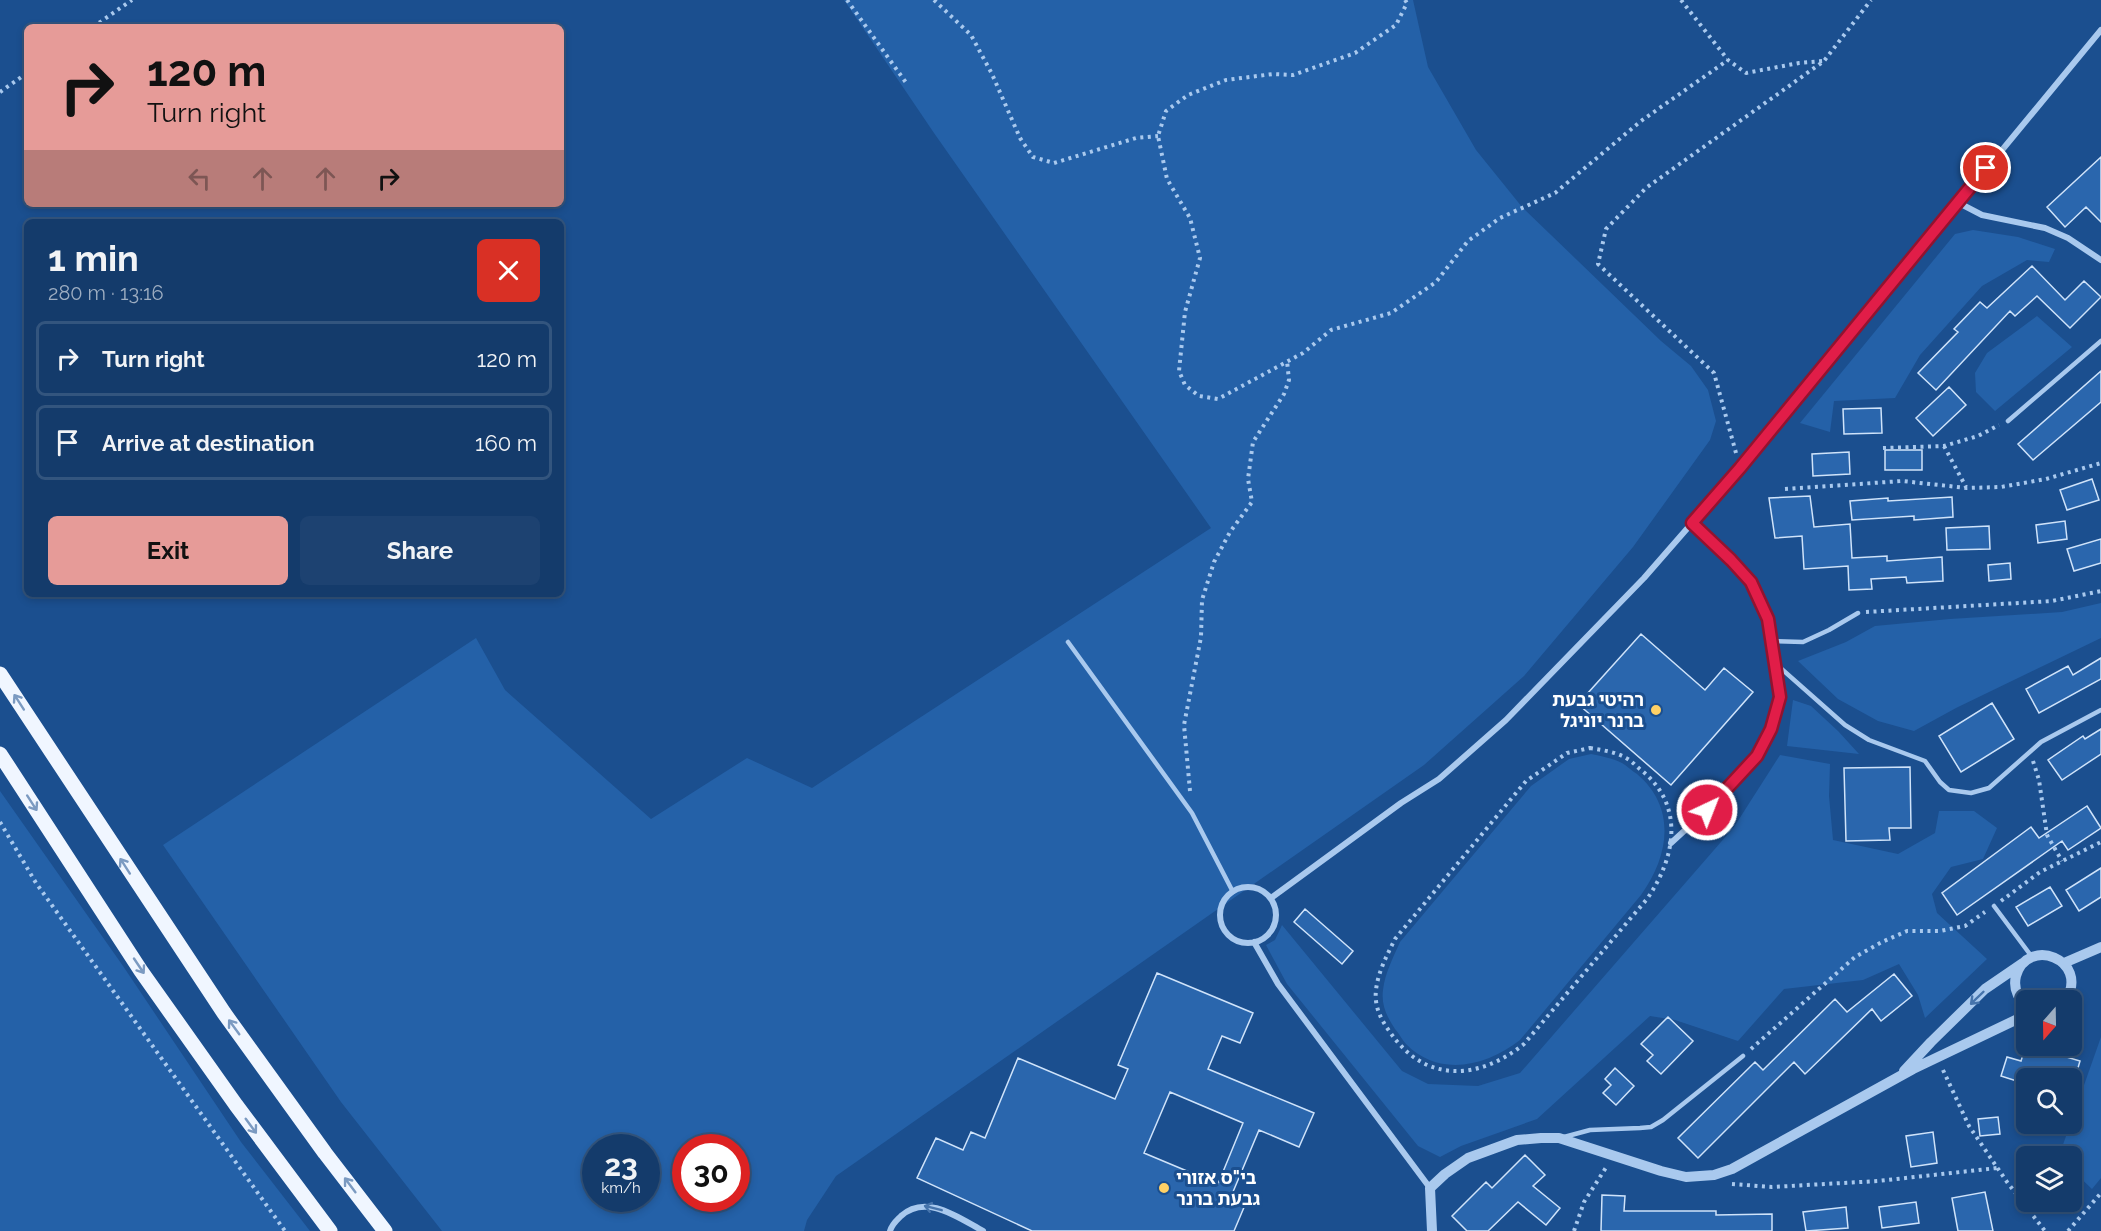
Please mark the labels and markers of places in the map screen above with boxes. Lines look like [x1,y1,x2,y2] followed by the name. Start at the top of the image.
[1960,142,2011,193] pin
[1552,689,1644,731] place label: רהיטי גבעת ברנר יוניגל
[1649,703,1663,717] marker: רהיטי גבעת ברנר יוניגל
[1176,1167,1260,1209] place label: בי"ס אזורי גבעת ברנר
[1157,1181,1171,1195] marker: בי"ס אזורי גבעת ברנר

